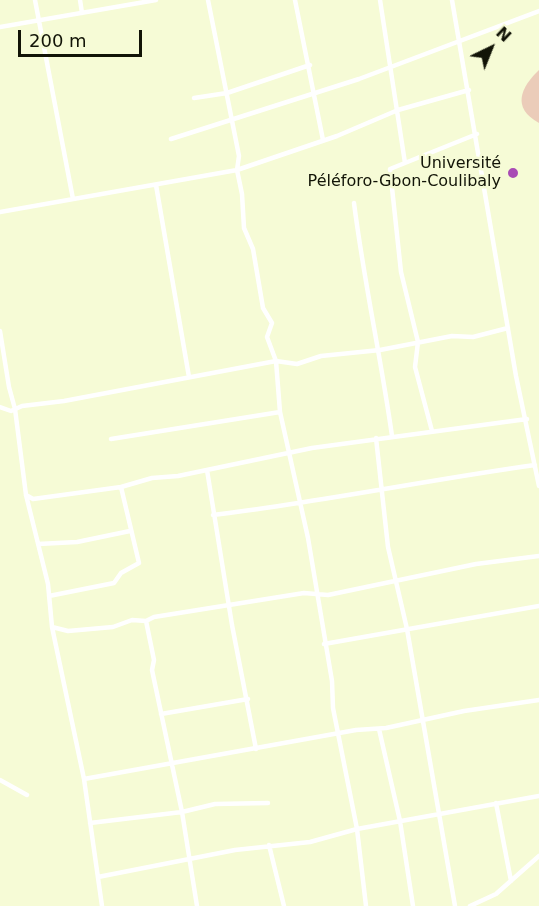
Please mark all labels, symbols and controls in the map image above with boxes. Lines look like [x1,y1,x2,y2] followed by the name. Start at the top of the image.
[21,18,146,56] scale bar
[461,18,521,78] north arrow
[492,23,515,46] text: N
[29,30,87,51] text: 200 m
[308,154,501,192] place label: Université Péléforo-Gbon-Coulibaly
[506,166,520,180] marker: Université Péléforo-Gbon-Coulibaly

